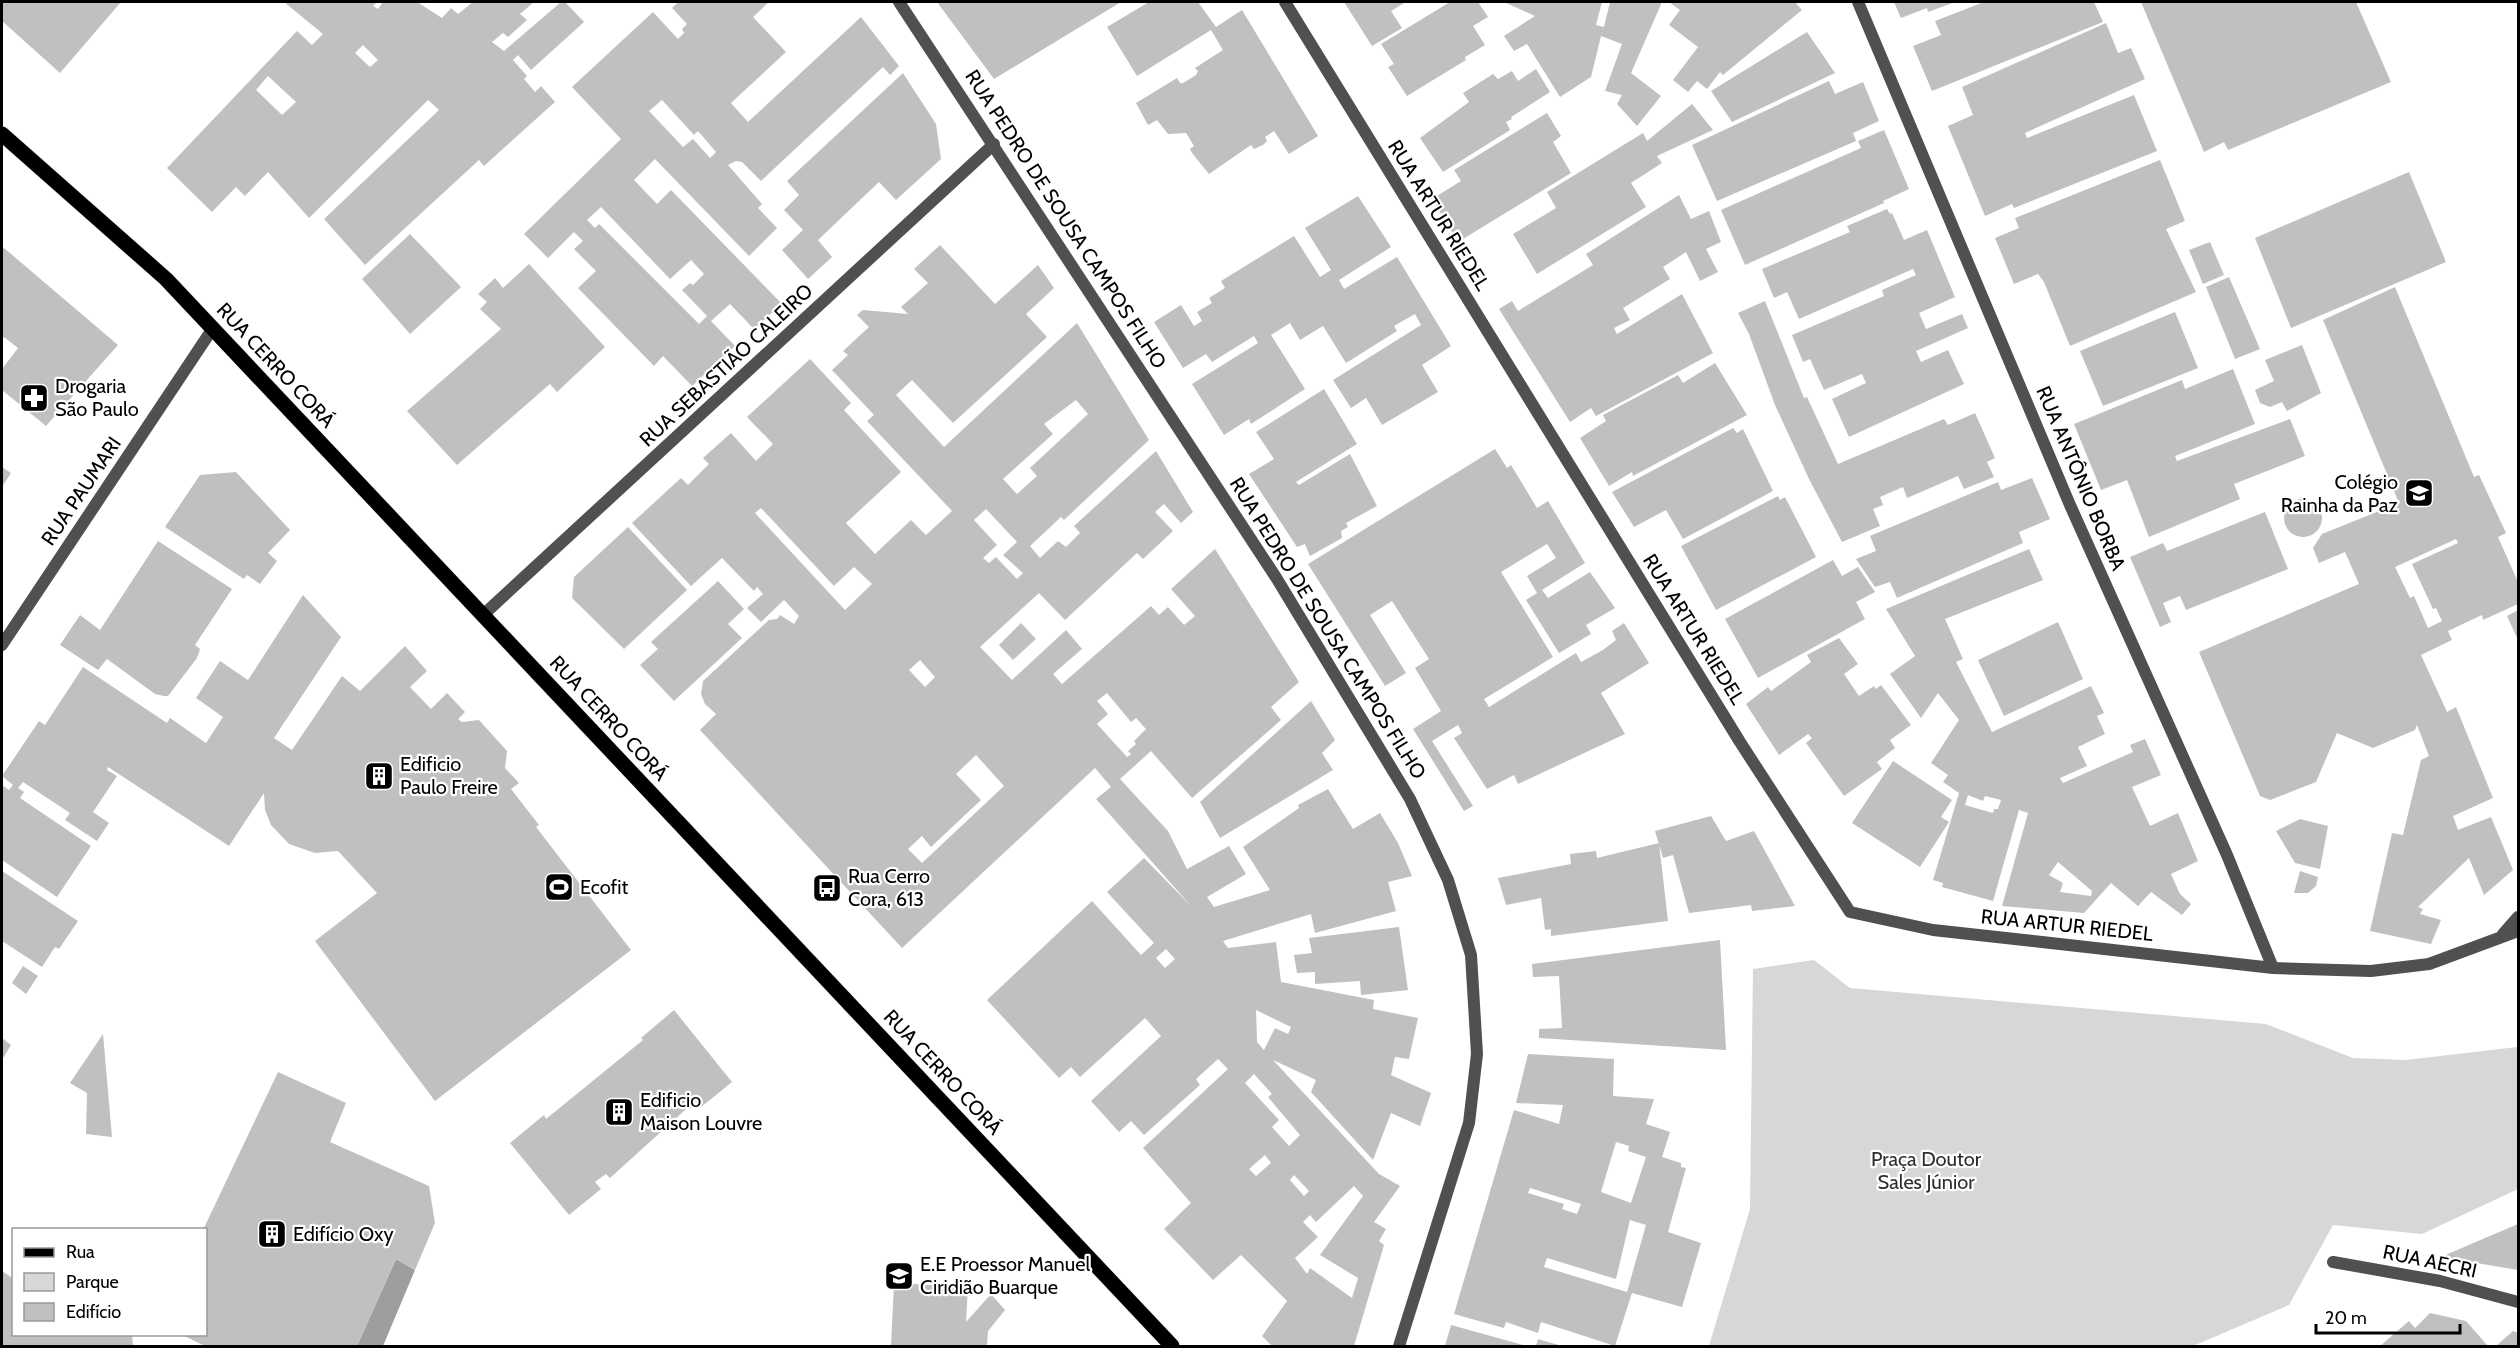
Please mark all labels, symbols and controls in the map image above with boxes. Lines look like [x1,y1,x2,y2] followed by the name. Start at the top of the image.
[960,65,1172,373] street label: RUA PEDRO DE SOUSA CAMPOS FILHO
[1383,135,1495,295] street label: RUA ARTUR RIEDEL
[635,279,817,451] street label: RUA SEBASTIÃO CALEIRO
[212,297,341,433] street label: RUA CERRO CORÁ
[55,374,139,421] place label: Drogaria São Paulo
[18,382,50,414] pharmacy icon: Drogaria São Paulo
[2031,382,2131,574] street label: RUA ANTÔNIO BORBA
[36,432,126,550] street label: RUA PAUMARI
[2281,470,2398,517] place label: Colégio Rainha da Paz
[1225,473,1431,783] street label: RUA PEDRO DE SOUSA CAMPOS FILHO
[2403,477,2435,509] school or university icon: Colégio Rainha da Paz
[1638,549,1750,709] street label: RUA ARTUR RIEDEL
[545,650,674,786] street label: RUA CERRO CORÁ
[400,752,498,799] place label: Edificio Paulo Freire
[363,760,395,792] building icon: Edificio Paulo Freire
[848,864,930,911] place label: Rua Cerro Cora, 613
[543,871,575,903] sports icon: Ecofit
[811,872,843,904] bus stop icon: Rua Cerro Cora, 613
[580,875,628,899] place label: Ecofit
[1980,904,2154,946] street label: RUA ARTUR RIEDEL
[879,1004,1008,1140] street label: RUA CERRO CORÁ
[640,1088,762,1135] place label: Edificio Maison Louvre
[603,1096,635,1128] building icon: Edificio Maison Louvre
[1871,1147,1982,1194] park label: Praça Doutor Sales Júnior
[256,1218,288,1250] building icon: Edifício Oxy
[293,1222,394,1246] place label: Edifício Oxy
[12,1228,207,1336] legend
[2381,1239,2479,1283] street label: RUA AECRI
[66,1241,95,1263] text: Rua
[920,1252,1090,1299] place label: E.E Proessor Manuel Ciridião Buarque
[883,1260,915,1292] school or university icon: E.E Proessor Manuel Ciridião Buarque
[66,1271,119,1293] text: Parque
[2316,1297,2460,1335] scale bar
[66,1301,121,1323] text: Edifício
[2325,1307,2367,1329] text: 20 m

